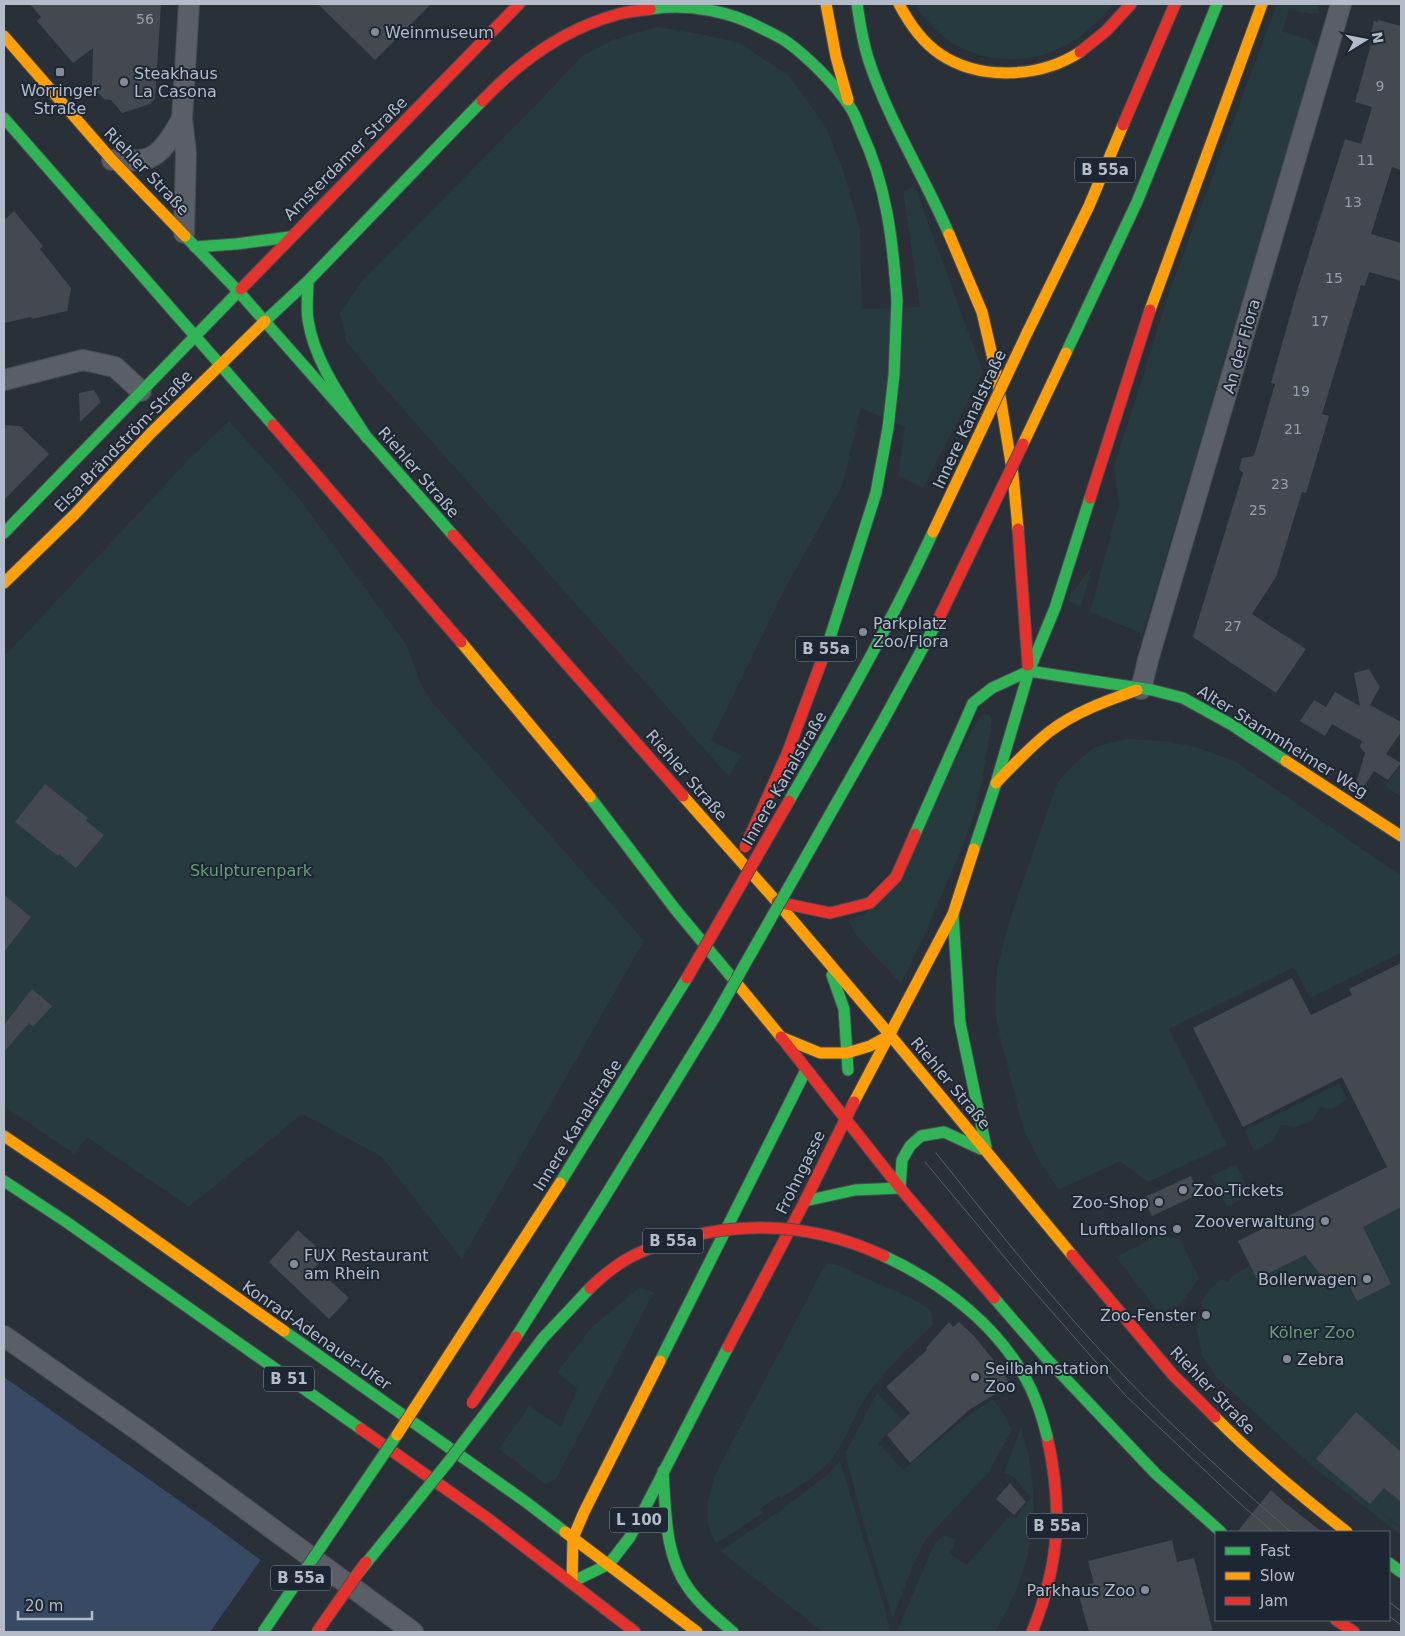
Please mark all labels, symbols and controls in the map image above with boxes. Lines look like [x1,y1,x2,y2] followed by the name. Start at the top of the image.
[136,11,154,27] house number: 56
[1340,15,1390,65] north arrow
[385,23,494,42] place label: Weinmuseum
[369,26,381,38] marker: Weinmuseum
[1369,31,1387,45] text: N
[134,64,218,101] place label: Steakhaus La Casona
[54,66,66,78] marker: Worringer Straße
[118,76,130,88] marker: Steakhaus La Casona
[1376,78,1384,94] house number: 9
[21,81,100,118] place label: Worringer Straße
[280,93,411,224] street label: Amsterdamer Straße
[100,124,193,219] street label: Riehler Straße
[1357,152,1375,168] house number: 11
[1075,158,1135,182] road number: B 55a
[1344,194,1362,210] house number: 13
[1325,270,1343,286] house number: 15
[1219,297,1264,396] street label: An der Flora
[1311,313,1329,329] house number: 17
[929,347,1010,492] street label: Innere Kanalstraße
[50,366,196,516] street label: Elsa-Brändström-Straße
[1292,383,1310,399] house number: 19
[1284,421,1302,437] house number: 21
[374,423,463,522] street label: Riehler Straße
[1271,476,1289,492] house number: 23
[1249,502,1267,518] house number: 25
[873,614,949,651] place label: Parkplatz Zoo/Flora
[1224,618,1242,634] house number: 27
[857,626,869,638] marker: Parkplatz Zoo/Flora
[796,636,856,662] road number: B 55a
[1194,681,1371,802] street label: Alter Stammheimer Weg
[738,708,830,849] street label: Innere Kanalstraße
[642,726,731,825] street label: Riehler Straße
[190,861,313,880] park label: Skulpturenpark
[907,1033,995,1133] street label: Riehler Straße
[529,1056,626,1194] street label: Innere Kanalstraße
[772,1127,829,1217] street label: Frohngasse
[1193,1181,1284,1200] place label: Zoo-Tickets
[1177,1184,1189,1196] marker: Zoo-Tickets
[1072,1193,1149,1212] place label: Zoo-Shop
[1153,1196,1165,1208] marker: Zoo-Shop
[1195,1212,1315,1231] place label: Zooverwaltung
[1319,1215,1331,1227] marker: Zooverwaltung
[1079,1220,1167,1239] place label: Luftballons
[1171,1223,1183,1235] marker: Luftballons
[643,1228,703,1254] road number: B 55a
[304,1246,429,1283] place label: FUX Restaurant am Rhein
[288,1258,300,1270] marker: FUX Restaurant am Rhein
[1258,1270,1357,1289] place label: Bollerwagen
[1361,1273,1373,1285] marker: Bollerwagen
[239,1277,395,1394] street label: Konrad-Adenauer-Ufer
[1100,1306,1196,1325] place label: Zoo-Fenster
[1200,1309,1212,1321] marker: Zoo-Fenster
[1269,1323,1355,1342] park label: Kölner Zoo
[1166,1343,1259,1438] street label: Riehler Straße
[1297,1350,1344,1369] place label: Zebra
[1281,1353,1293,1365] marker: Zebra
[985,1359,1109,1396] place label: Seilbahnstation Zoo
[264,1366,314,1392] road number: B 51
[969,1371,981,1383] marker: Seilbahnstation Zoo
[610,1508,668,1532] road number: L 100
[1027,1514,1087,1538] road number: B 55a
[1215,1531,1390,1621] legend
[1260,1542,1290,1560] text: Fast
[271,1566,331,1590] road number: B 55a
[1260,1567,1295,1585] text: Slow
[1026,1581,1135,1600] place label: Parkhaus Zoo
[1139,1584,1151,1596] marker: Parkhaus Zoo
[18,1588,91,1620] scale bar
[1259,1592,1288,1610] text: Jam
[25,1597,63,1615] text: 20 m

